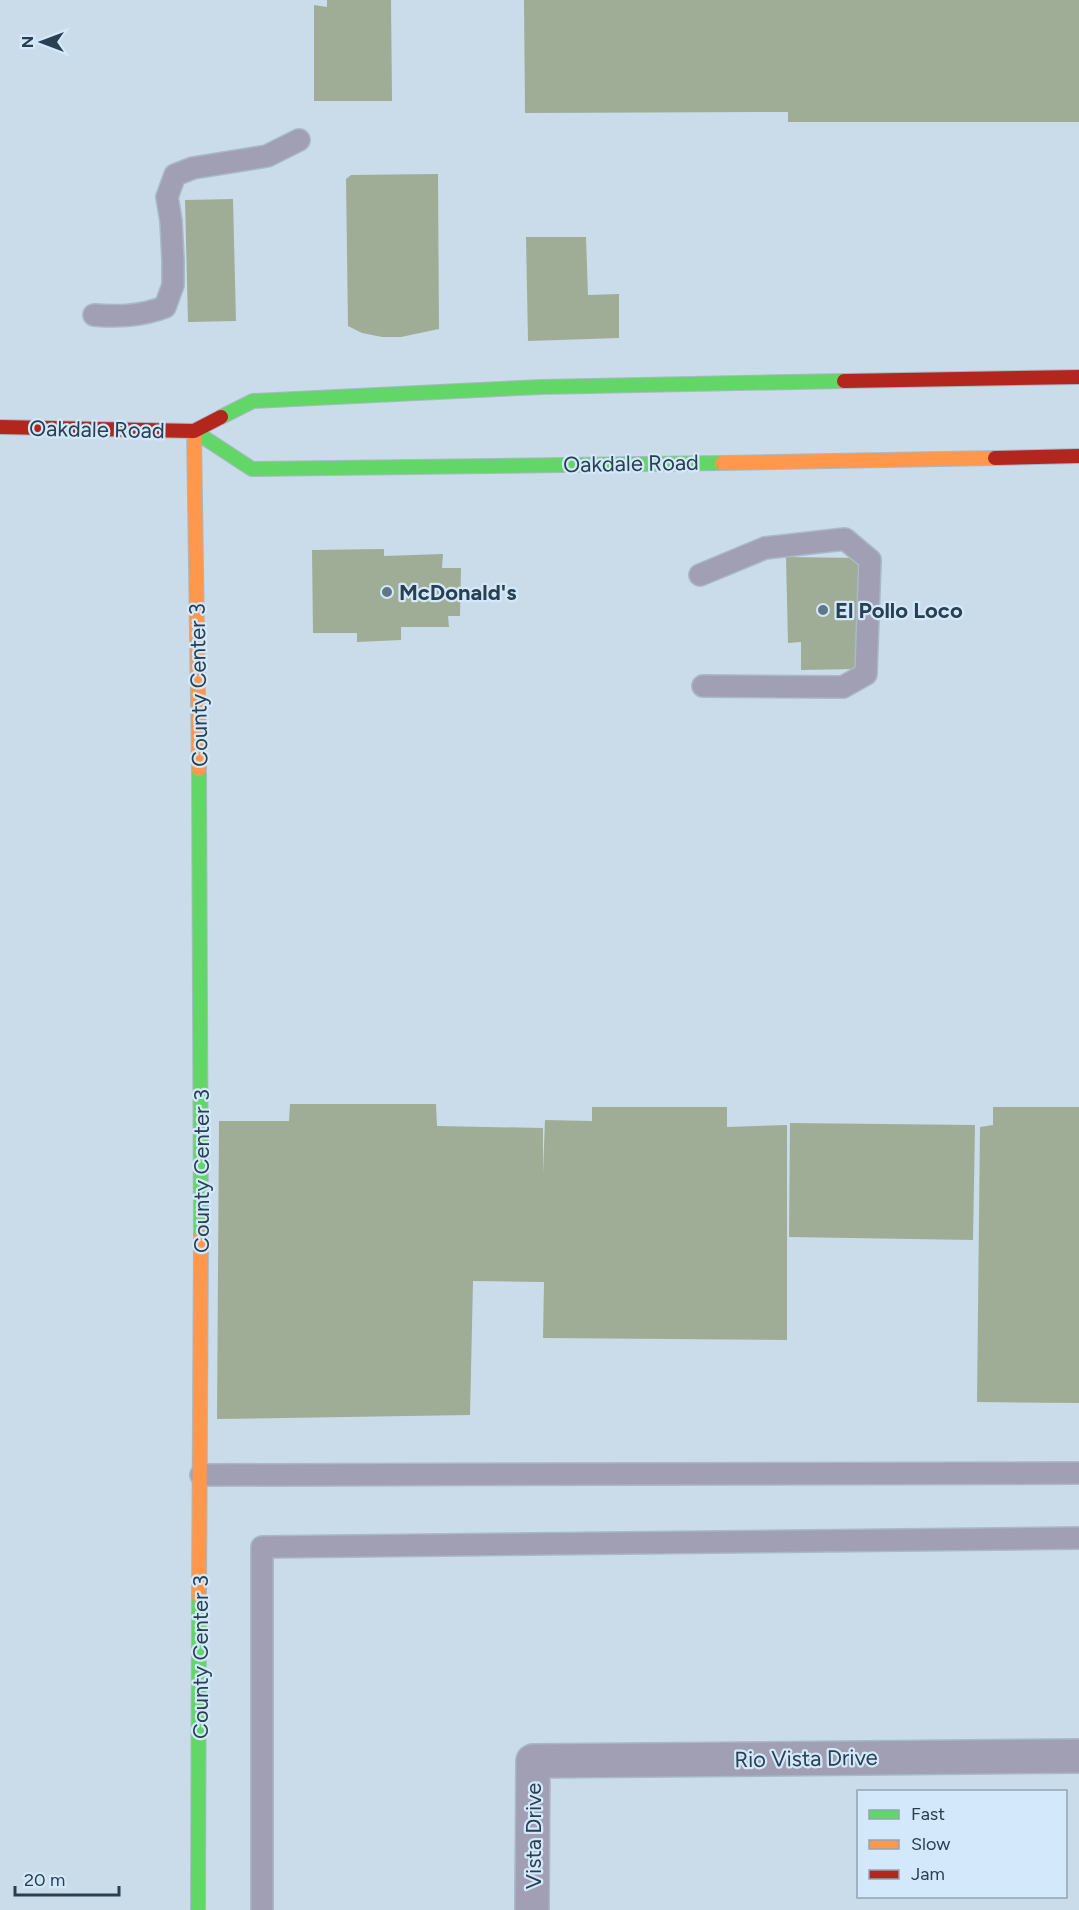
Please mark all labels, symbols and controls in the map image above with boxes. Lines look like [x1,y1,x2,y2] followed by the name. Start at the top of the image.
[12,12,72,72] north arrow
[18,36,37,48] text: N
[29,415,165,444] street label: Oakdale Road
[563,449,699,478] street label: Oakdale Road
[399,579,516,606] place label: McDonald's
[380,585,394,599] marker: McDonald's
[835,597,963,624] place label: El Pollo Loco
[184,603,213,767] street label: County Center 3
[816,603,830,617] marker: El Pollo Loco
[188,1089,215,1253] street label: County Center 3
[187,1575,214,1739] street label: County Center 3
[734,1744,878,1773] street label: Rio Vista Drive
[520,1783,547,1889] street label: Vista Drive
[857,1790,1067,1898] legend
[911,1803,945,1825] text: Fast
[911,1833,950,1855] text: Slow
[15,1859,118,1897] scale bar
[911,1863,945,1885] text: Jam
[24,1869,65,1891] text: 20 m

